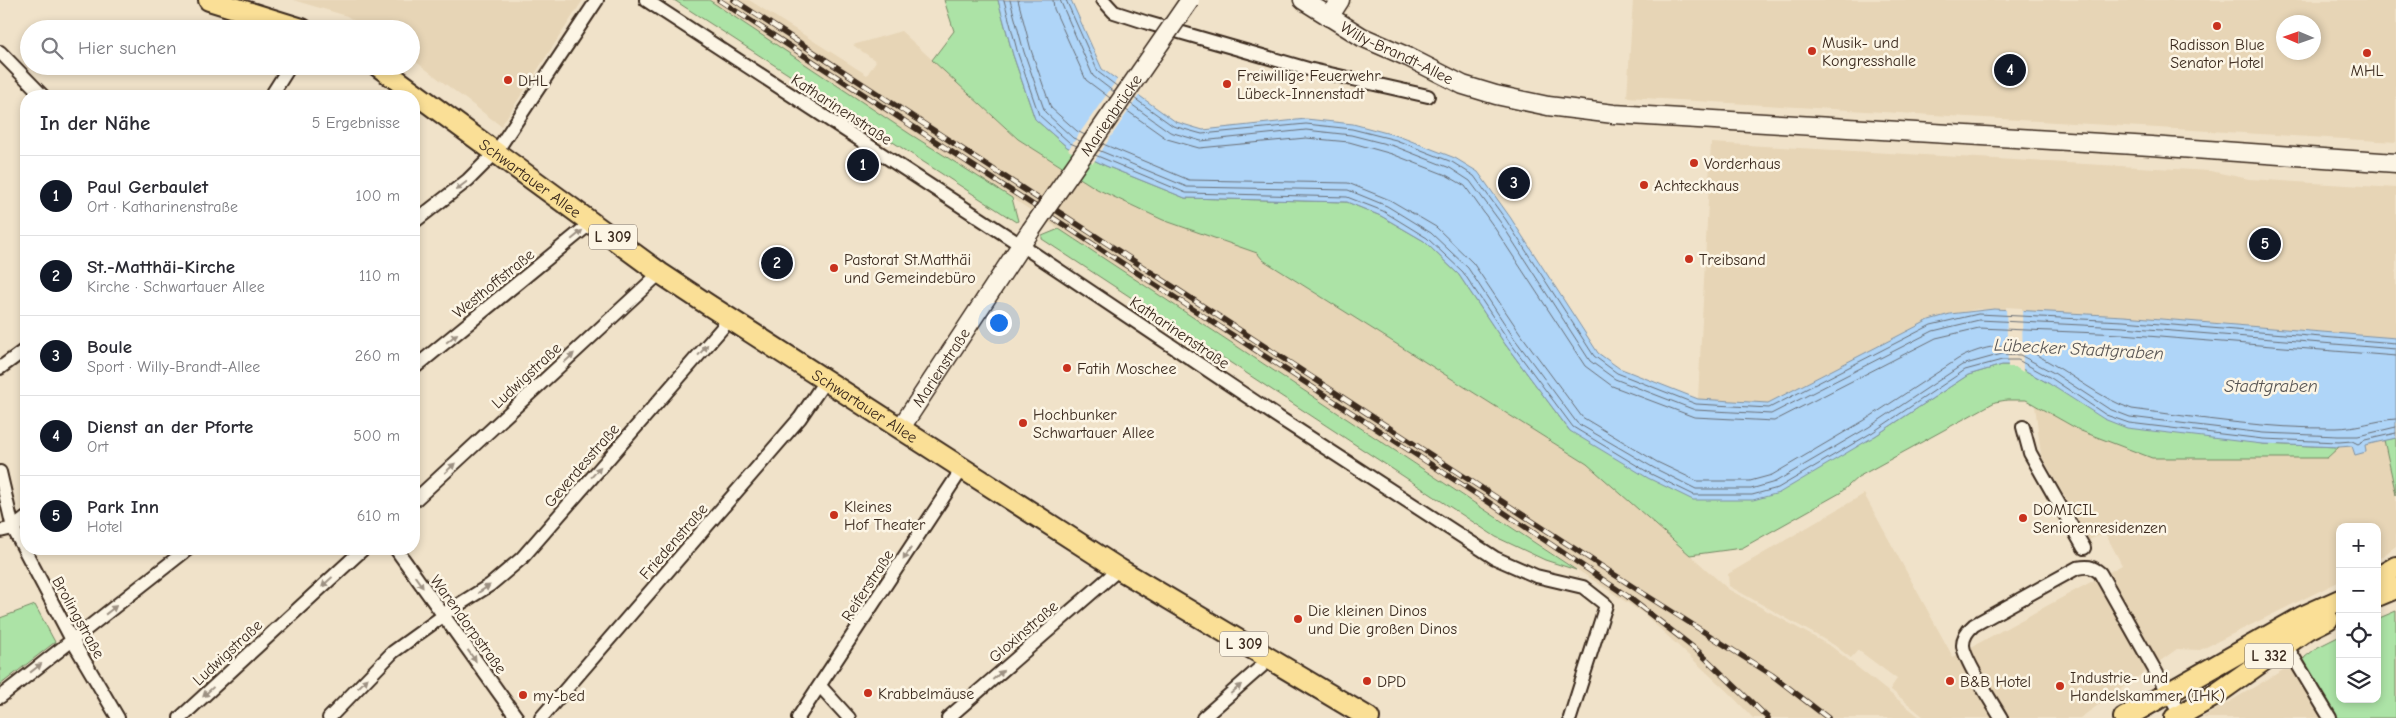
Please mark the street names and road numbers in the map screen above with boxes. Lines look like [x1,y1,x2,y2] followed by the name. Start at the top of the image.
[1337,18,1456,88] street label: Willy-Brandt-Allee
[788,71,895,149] street label: Katharinenstraße
[1077,71,1146,160] street label: Marienbrücke
[475,135,584,222] street label: Schwartauer Allee
[589,224,637,250] road number: L 309
[449,245,538,322] street label: Westhoffstraße
[1126,293,1233,373] street label: Katharinenstraße
[909,325,974,411] street label: Marienstraße
[488,339,565,412] street label: Ludwigstraße
[808,366,921,447] street label: Schwartauer Allee
[541,420,623,511] street label: Geverdesstraße
[636,500,712,583] street label: Friedenstraße
[838,546,898,625] street label: Reiferstraße
[426,572,510,677] street label: Warendorpstraße
[48,573,108,662] street label: Brolingstraße
[986,597,1062,666] street label: Gloxinstraße
[189,616,266,689] street label: Ludwigstraße
[1220,632,1268,656] road number: L 309
[2245,644,2293,668] road number: L 332

